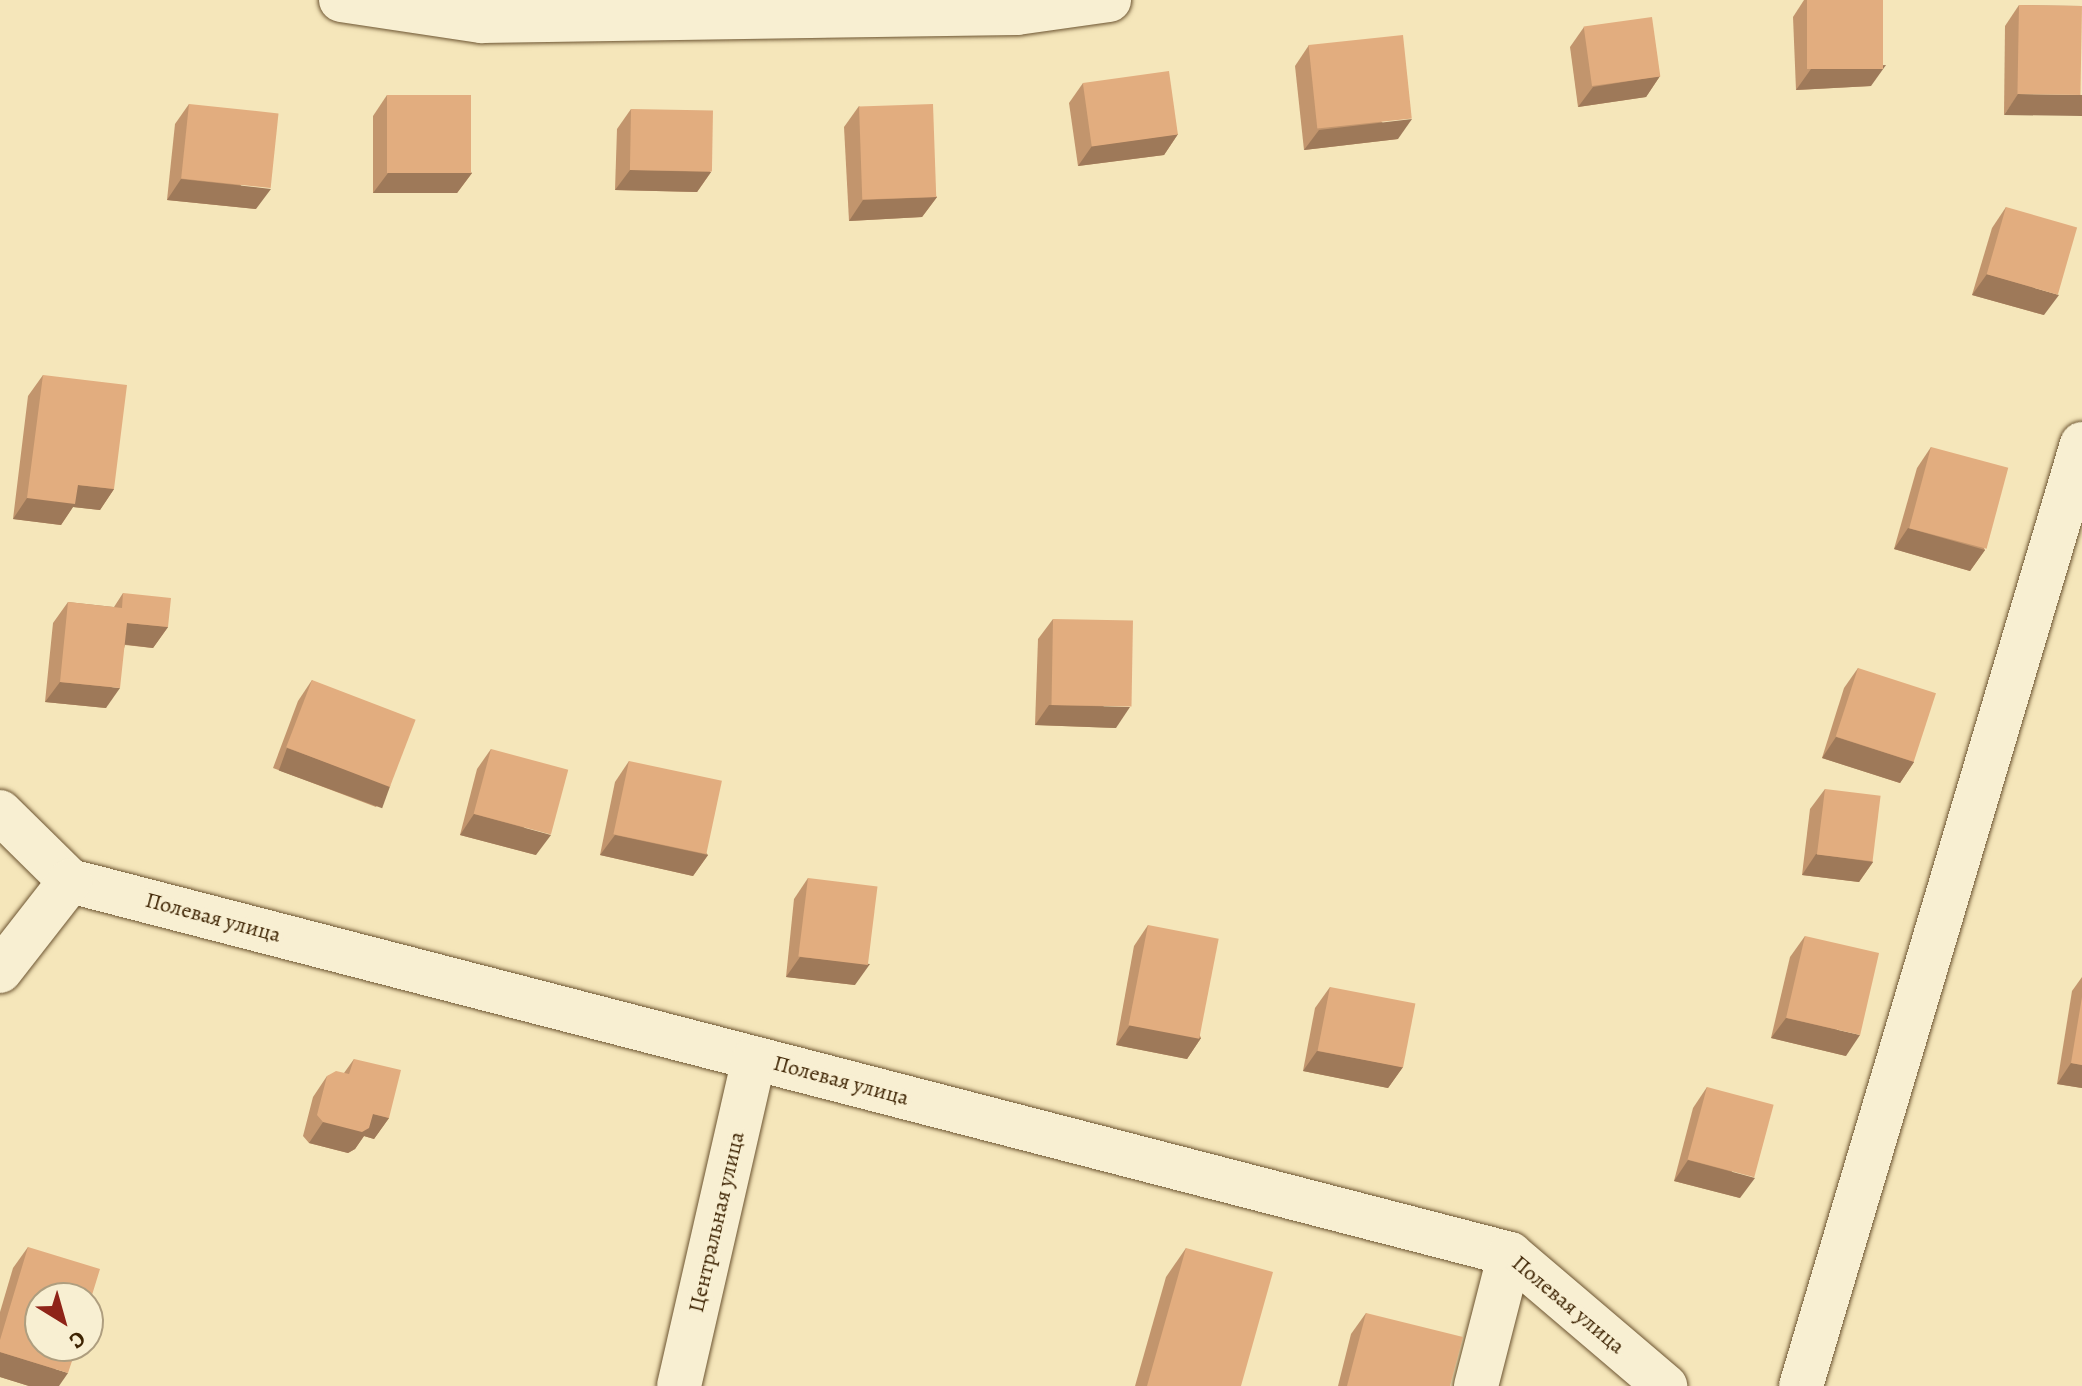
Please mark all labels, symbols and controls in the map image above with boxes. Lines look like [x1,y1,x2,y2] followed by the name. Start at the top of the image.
[142,887,284,949] street label: Полевая улица
[770,1050,912,1112] street label: Полевая улица
[683,1129,751,1315] street label: Центральная улица
[1506,1250,1630,1360] street label: Полевая улица
[24,1282,104,1362] north arrow
[63,1324,92,1356] text: С

